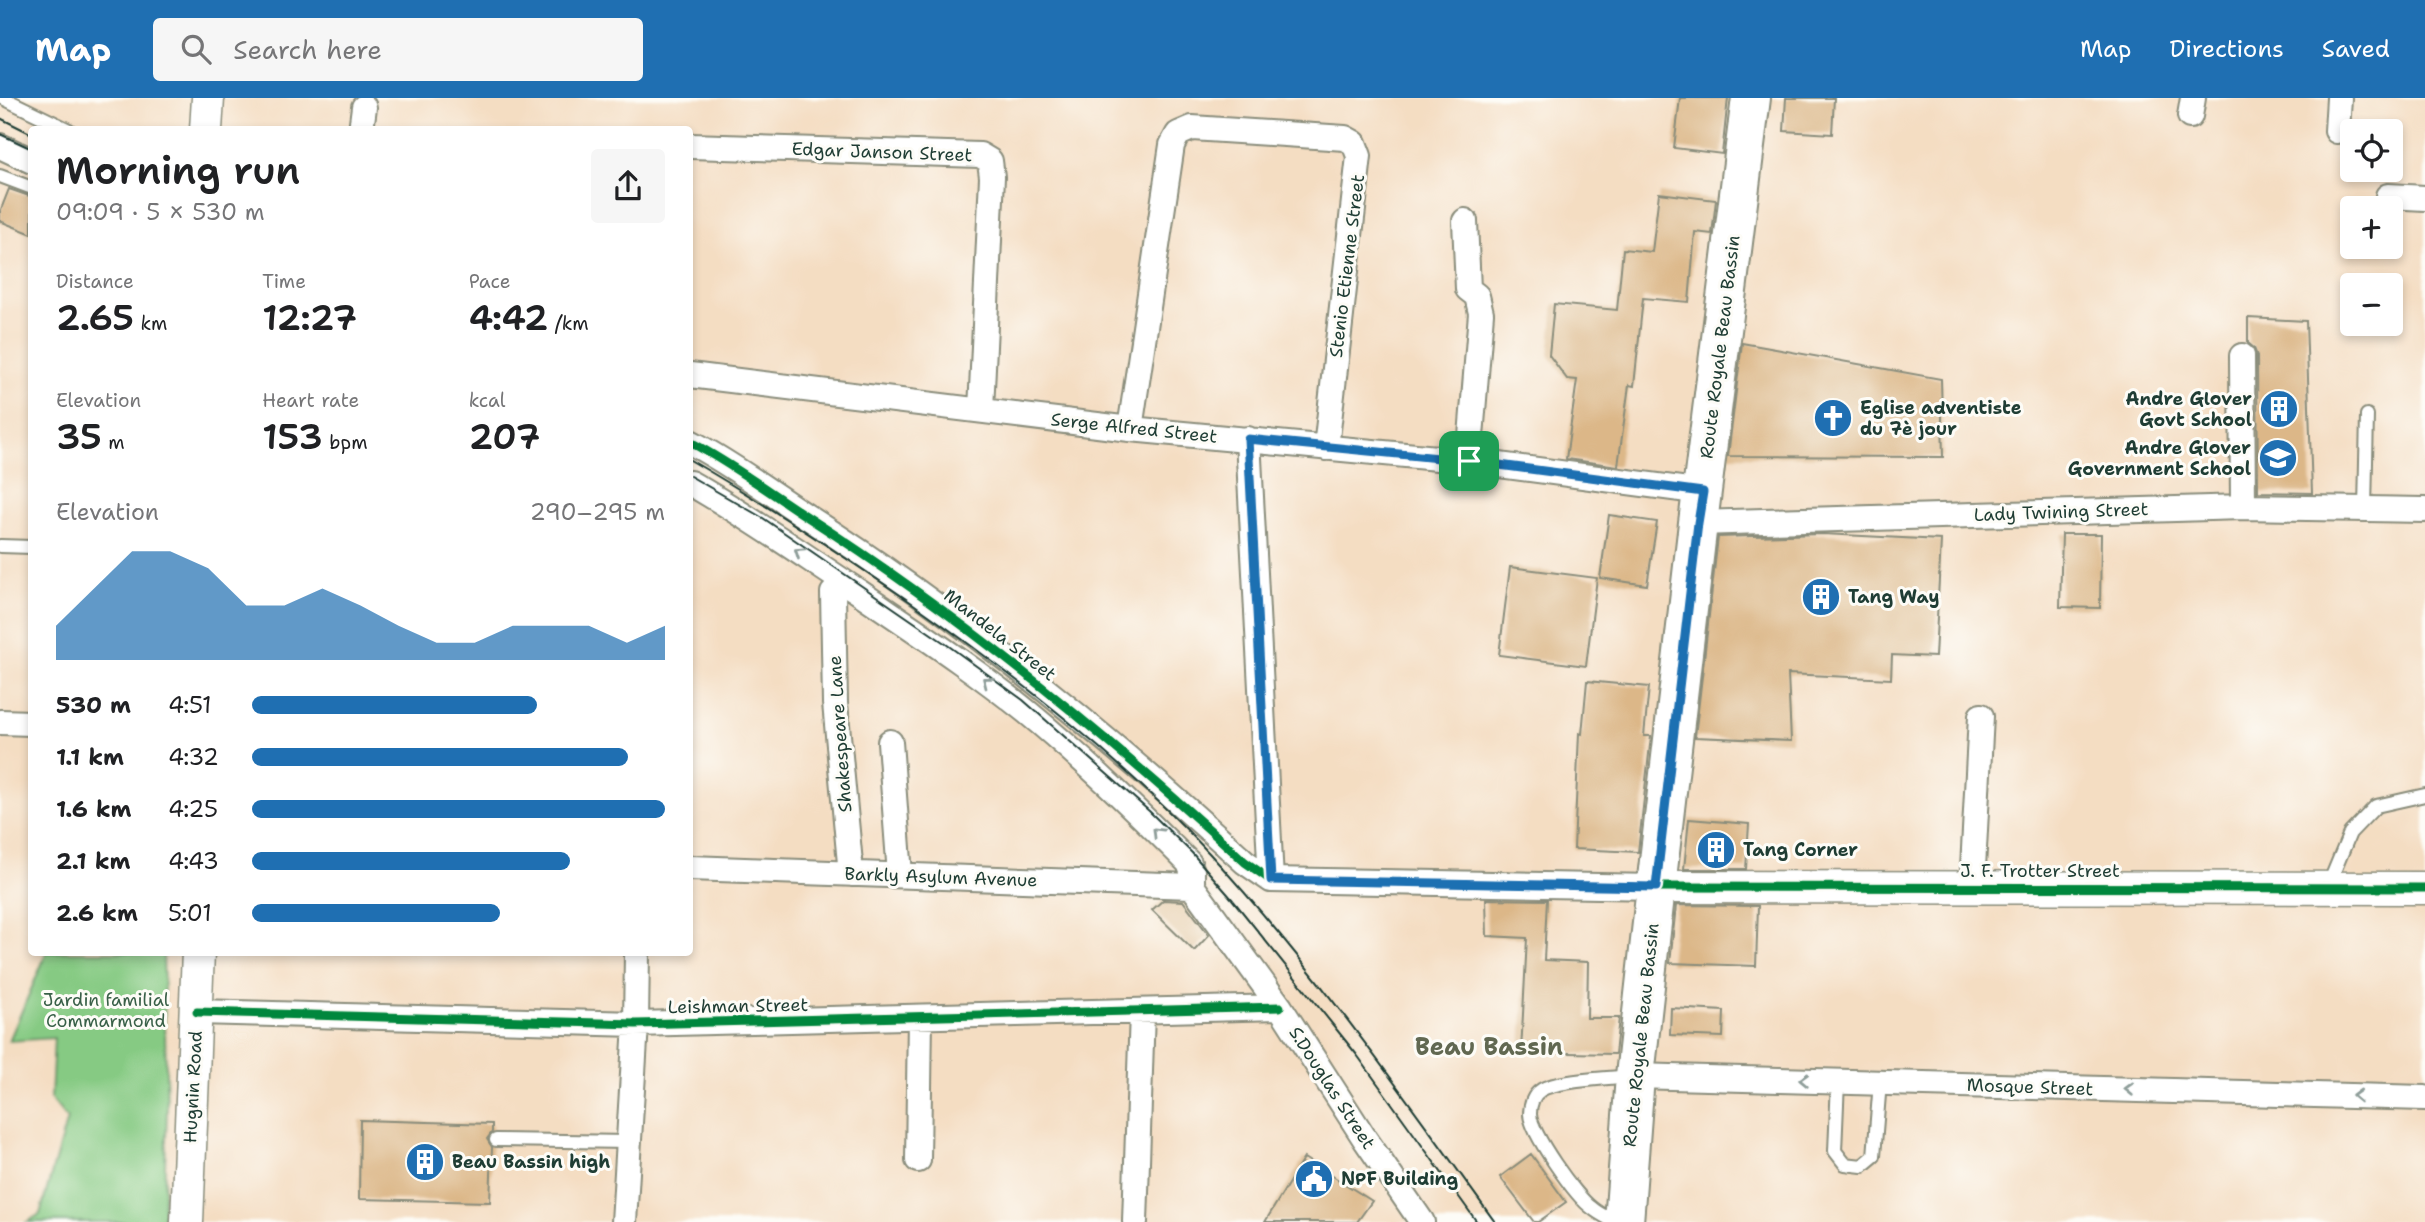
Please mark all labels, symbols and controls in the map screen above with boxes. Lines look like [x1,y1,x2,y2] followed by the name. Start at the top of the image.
[153,18,643,81] search box
[35,27,111,72] text: Map
[177,30,215,68] icon: search
[233,32,382,67] text: Search here
[2080,33,2131,65] text: Map
[2169,33,2284,65] text: Directions
[2322,33,2390,65] text: Saved
[2340,119,2403,336] map controls
[2340,119,2403,182] button: locate
[791,137,973,167] street label: Edgar Janson Street
[56,145,300,196] text: Morning run
[591,149,665,223] button: share
[1324,173,1370,359] street label: Stenio Etienne Street
[2340,196,2403,259] button: +
[56,197,265,227] text: 09:09 · 5 × 530 m
[1694,234,1746,460] street label: Route Royale Beau Bassin
[56,269,134,294] text: Distance
[262,269,306,294] text: Time
[469,269,510,294] text: Pace
[2340,273,2403,336] button: −
[56,294,134,341] text: 2.65
[262,294,357,341] text: 12:27
[469,294,548,341] text: 4:42
[134,311,167,336] text: km
[548,311,589,336] text: /km
[2126,387,2252,432] place label: Andre Glover Govt School
[56,388,141,413] text: Elevation
[262,388,359,413] text: Heart rate
[469,388,506,413] text: kcal
[2258,388,2300,430] building icon: Andre Glover Govt School
[1860,396,2022,441] place label: Eglise adventiste du 7è jour
[1812,397,1854,439] church icon: Eglise adventiste du 7è jour
[1050,407,1219,449] street label: Serge Alfred Street
[56,413,102,460] text: 35
[262,413,323,460] text: 153
[469,413,540,460] text: 207
[102,430,125,455] text: m
[323,430,368,455] text: bpm
[1439,431,1499,491] pin
[2068,436,2251,481] place label: Andre Glover Government School
[2257,437,2299,479] school or university icon: Andre Glover Government School
[1450,442,1488,480] icon: arrive
[56,497,159,527] text: Elevation
[530,497,665,527] text: 290–295 m
[1973,497,2149,527] street label: Lady Twining Street
[794,547,807,560] one-way arrow
[1800,576,1842,618] building icon: Tang Way
[939,584,1061,686] street label: Mandela Street
[1848,585,1939,609] place label: Tang Way
[823,655,857,813] street label: Shakespeare Lane
[982,676,995,689] one-way arrow
[56,690,131,720] text: 530 m
[168,690,212,720] text: 4:51
[56,742,124,772] text: 1.1 km
[168,742,219,772] text: 4:32
[56,794,131,824] text: 1.6 km
[168,794,218,824] text: 4:25
[1153,827,1166,840] one-way arrow
[1695,829,1737,871] building icon: Tang Corner
[1743,838,1858,862] place label: Tang Corner
[56,846,130,876] text: 2.1 km
[168,846,219,876] text: 4:43
[1960,859,2120,883] street label: J. F. Trotter Street
[844,862,1038,892] street label: Barkly Asylum Avenue
[56,898,138,928] text: 2.6 km
[168,898,212,928] text: 5:01
[1617,922,1665,1148] street label: Route Royale Beau Bassin
[43,988,170,1033] park label: Jardin familial Commarmond
[668,993,809,1019] street label: Leishman Street
[1283,1022,1381,1154] street label: S.Douglas Street
[178,1030,208,1144] street label: Hugnin Road
[1415,1031,1563,1063] district label: Beau Bassin
[1798,1073,1809,1088] one-way arrow
[1966,1073,2094,1101] street label: Mosque Street
[2124,1082,2135,1097] one-way arrow
[2351,1088,2362,1103] one-way arrow
[404,1141,446,1183] building icon: Beau Bassin high
[452,1150,610,1174] place label: Beau Bassin high
[1293,1158,1335,1200] public building icon: NPF Building
[1341,1167,1458,1191] place label: NPF Building

